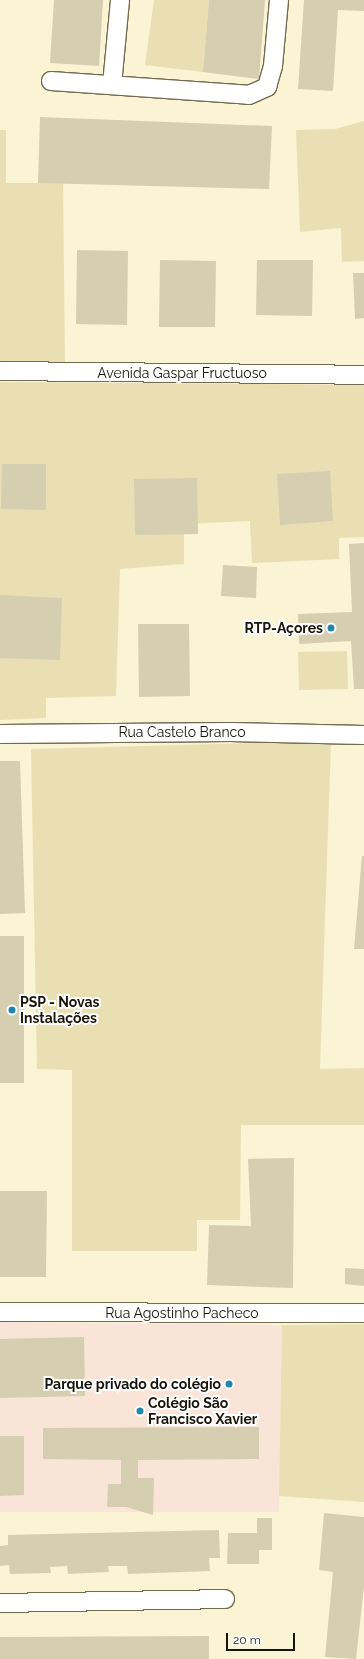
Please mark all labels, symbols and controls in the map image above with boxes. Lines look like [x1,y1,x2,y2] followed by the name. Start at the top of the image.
[97,365,267,381] street label: Avenida Gaspar Fructuoso
[244,620,323,636] place label: RTP-Açores
[326,623,336,633] marker: RTP-Açores
[119,724,245,740] street label: Rua Castelo Branco
[20,994,100,1026] place label: PSP - Novas Instalações
[7,1005,17,1015] marker: PSP - Novas Instalações
[105,1305,259,1321] street label: Rua Agostinho Pacheco
[44,1376,221,1392] place label: Parque privado do colégio
[224,1379,234,1389] marker: Parque privado do colégio
[148,1395,257,1428] place label: Colégio São Francisco Xavier
[135,1406,145,1416] marker: Colégio São Francisco Xavier
[228,1625,297,1651] scale bar
[233,1633,261,1647] text: 20 m

